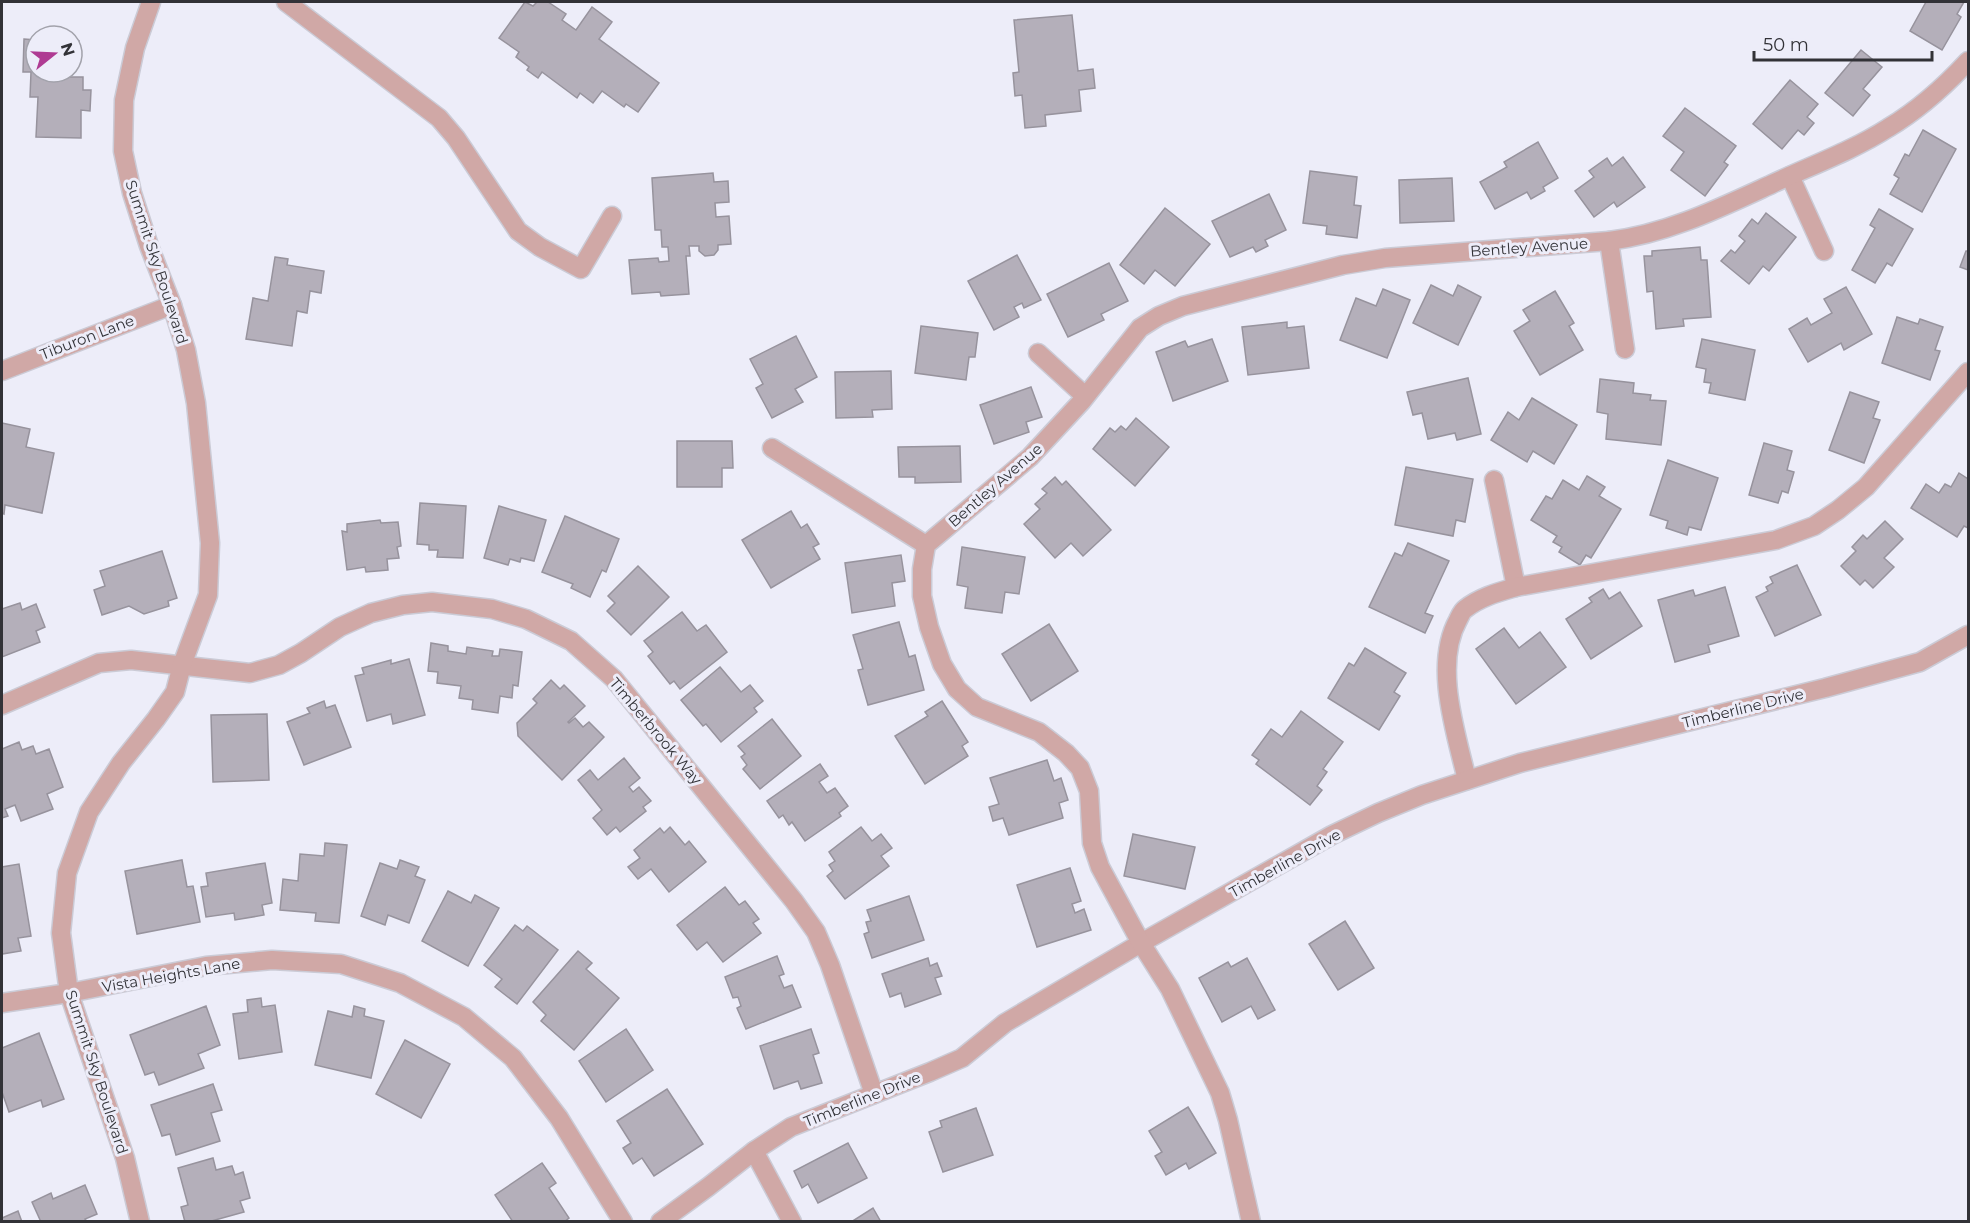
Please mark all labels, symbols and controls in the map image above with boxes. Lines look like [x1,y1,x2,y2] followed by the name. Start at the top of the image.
[24,24,84,84] north arrow
[1754,24,1932,62] scale bar
[1763,34,1809,56] text: 50 m
[57,40,79,59] text: N
[121,178,193,346] street label: Summit Sky Boulevard
[1469,233,1589,261] street label: Bentley Avenue
[37,310,137,364] street label: Tiburon Lane
[944,439,1046,531] street label: Bentley Avenue
[606,674,707,789] street label: Timberbrook Way
[1680,684,1806,732] street label: Timberline Drive
[1226,825,1344,901] street label: Timberline Drive
[100,953,242,997] street label: Vista Heights Lane
[61,988,133,1156] street label: Summit Sky Boulevard
[801,1067,923,1131] street label: Timberline Drive

